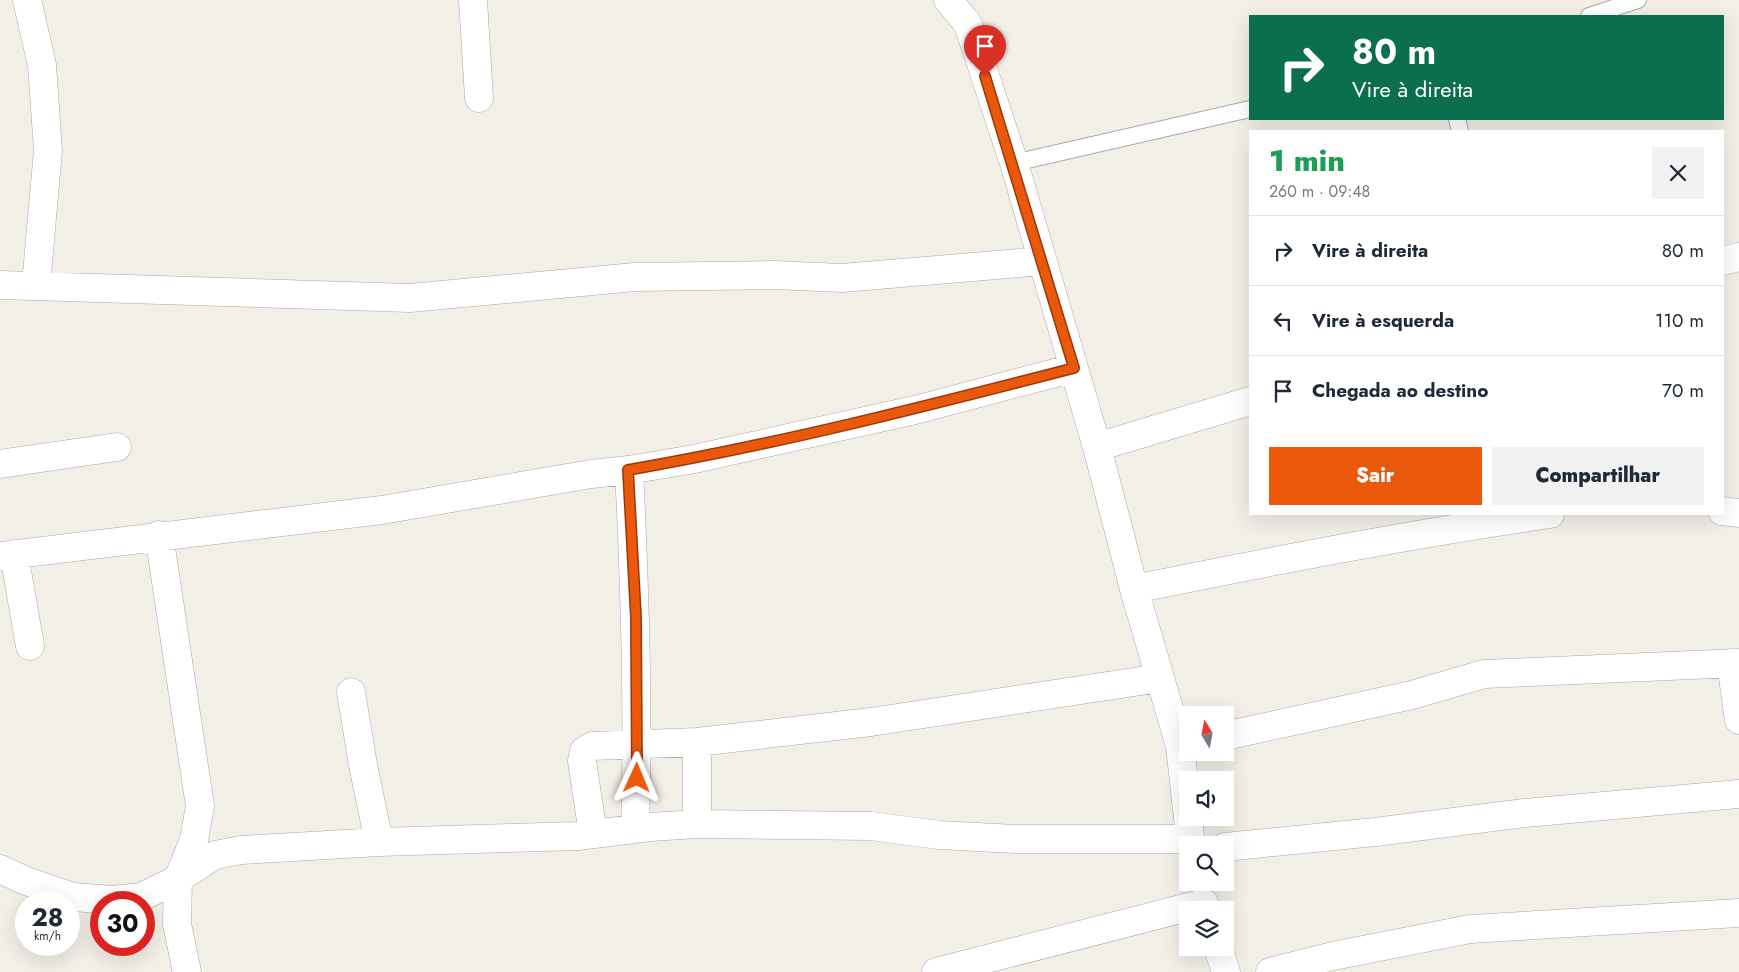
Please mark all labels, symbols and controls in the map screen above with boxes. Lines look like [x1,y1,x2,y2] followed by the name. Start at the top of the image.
[964,25,1006,76] pin
[1352,27,1436,77] text: 80 m
[971,32,999,60] icon: arrive
[1269,35,1334,100] icon: right
[1352,73,1473,105] text: Vire à direita
[1269,139,1345,182] text: 1 min
[1652,147,1704,199] button: close
[1269,180,1370,203] text: 260 m · 09:48
[1269,237,1297,265] icon: right
[1312,237,1428,264] text: Vire à direita
[1662,237,1704,264] text: 80 m
[1269,307,1297,335] icon: left
[1312,307,1454,334] text: Vire à esquerda
[1655,307,1704,334] text: 110 m
[1269,377,1297,405] icon: arrive
[1312,377,1488,404] text: Chegada ao destino
[1662,377,1704,404] text: 70 m
[1269,447,1482,505] button: Sair
[1492,447,1704,505] button: Compartilhar
[1179,706,1234,761] north arrow
[1179,706,1234,956] map controls
[610,751,662,803] position arrow
[1179,771,1234,826] button: sound
[1179,836,1234,891] button: search
[90,891,155,956] speed limit sign: 30
[31,899,64,935] text: 28
[1179,901,1234,956] button: layers
[34,927,61,945] text: km/h

